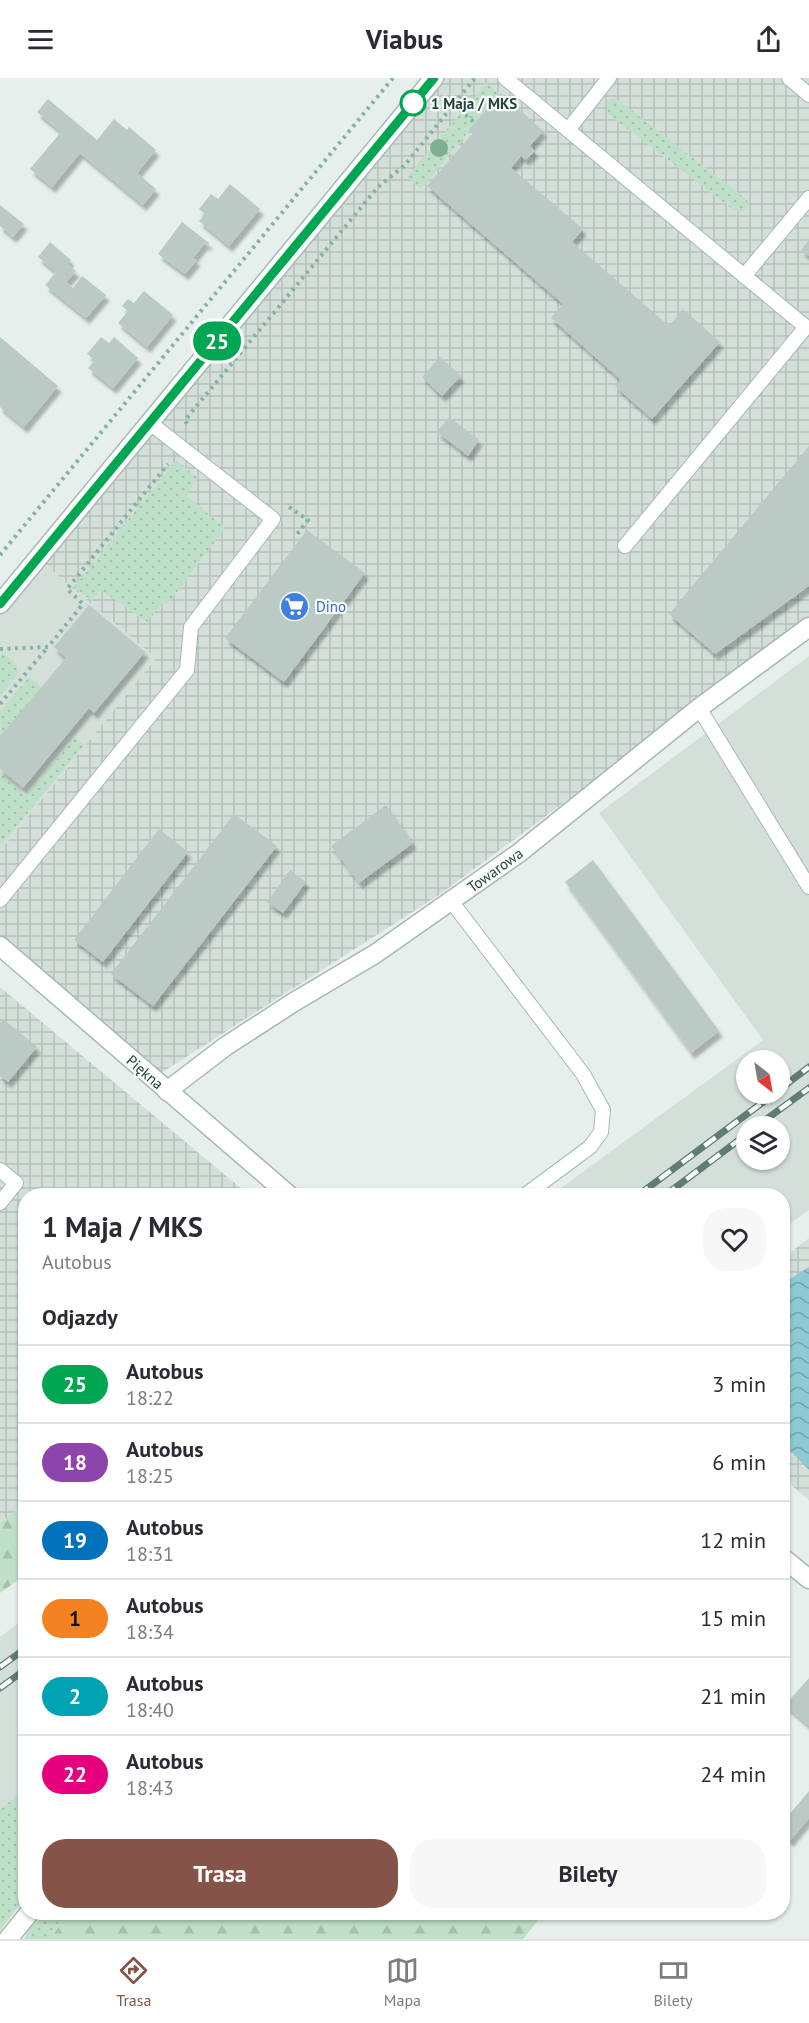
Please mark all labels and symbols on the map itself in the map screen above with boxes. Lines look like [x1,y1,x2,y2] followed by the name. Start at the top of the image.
[400,90,426,116] marker: 1 Maja / MKS
[431,94,517,113] place label: 1 Maja / MKS
[190,322,244,360] line badge: 25
[279,590,311,622] supermarket icon: Dino
[316,597,346,616] place label: Dino
[463,843,527,897] street label: Towarowa
[736,1050,790,1104] north arrow
[123,1051,167,1093] street label: Piękna

